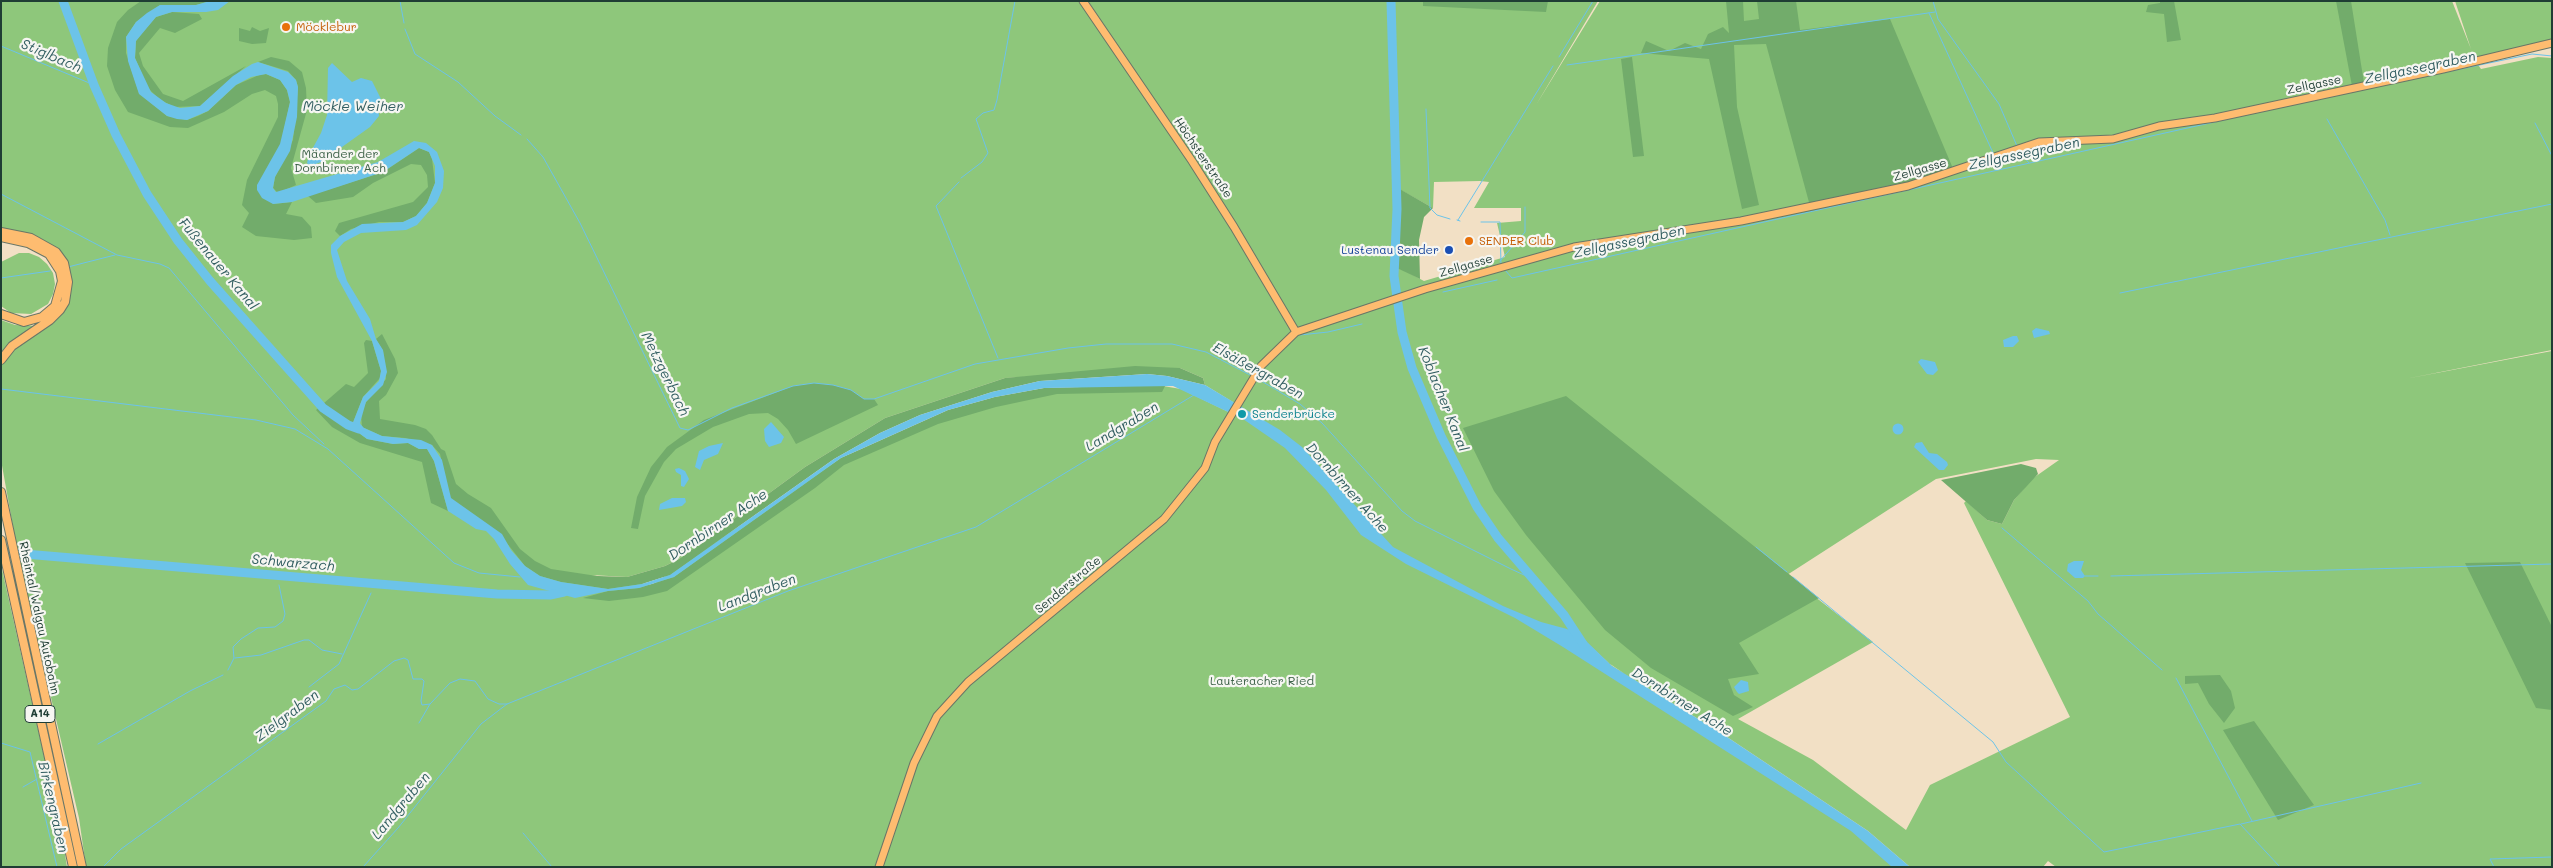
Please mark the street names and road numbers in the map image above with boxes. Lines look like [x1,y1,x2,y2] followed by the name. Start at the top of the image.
[2286,72,2342,98] street label: Zellgasse
[1171,115,1235,201] street label: Höchsterstraße
[1892,155,1948,185] street label: Zellgasse
[1438,251,1494,281] street label: Zellgasse
[16,540,62,696] street label: Rheintal/Walgau Autobahn
[1032,553,1104,617] street label: Senderstraße
[25,706,55,722] road number: A14

